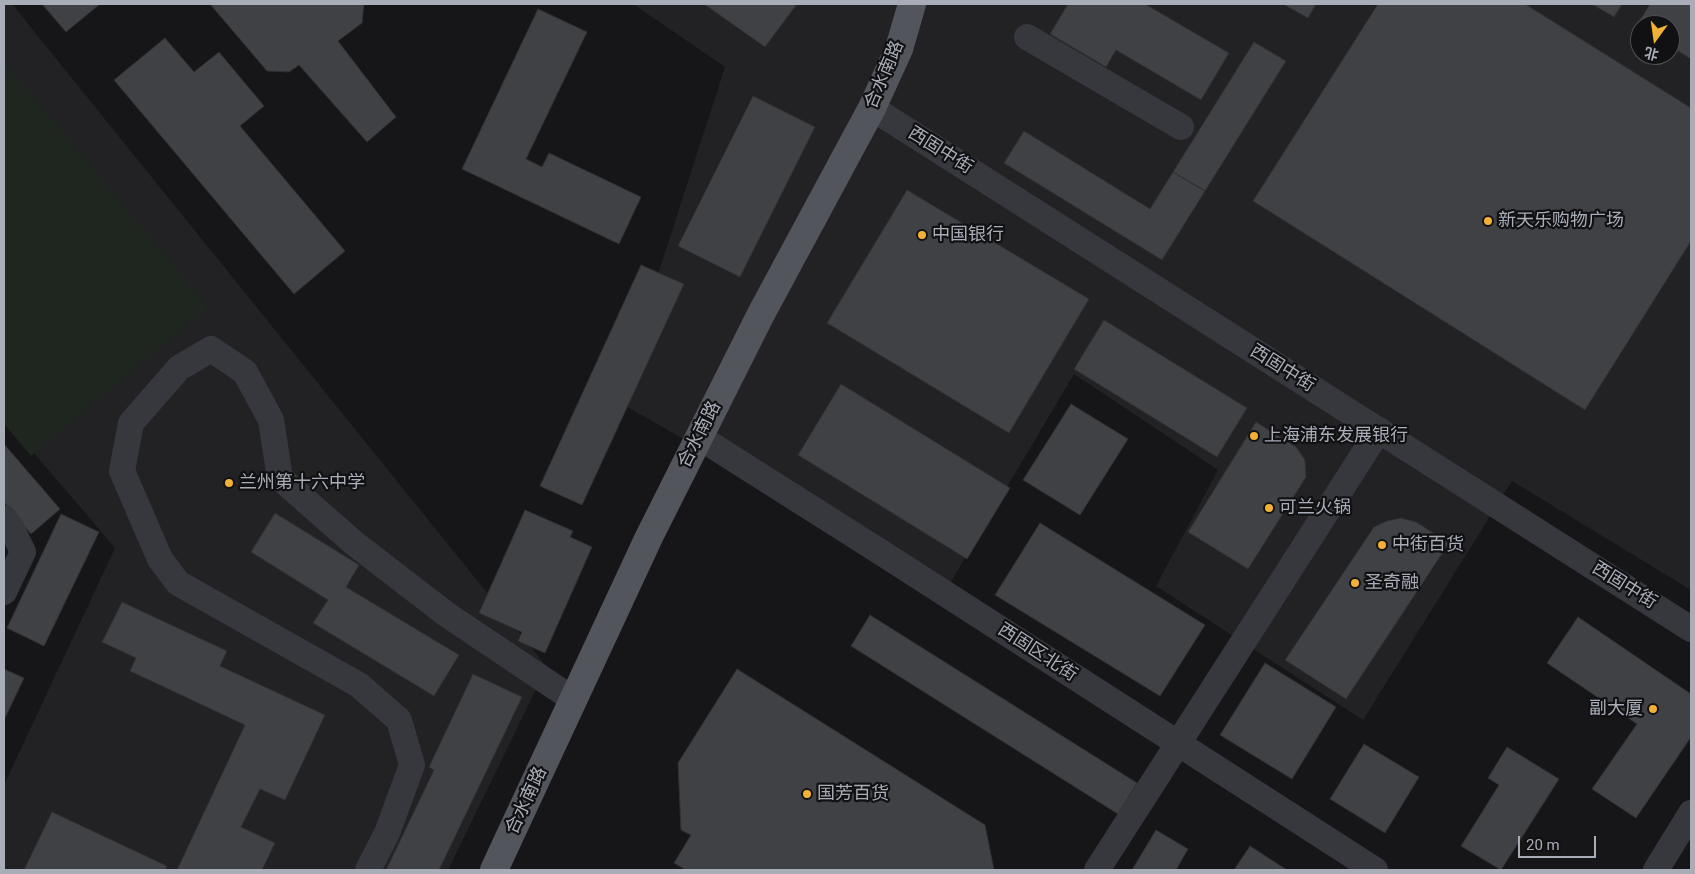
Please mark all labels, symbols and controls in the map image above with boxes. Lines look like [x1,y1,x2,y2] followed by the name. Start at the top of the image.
[1630,15,1680,65] north arrow
[861,38,909,112] street label: 合水南路
[1643,44,1660,63] text: 北
[904,123,976,179] street label: 西固中街
[1498,210,1624,232] place label: 新天乐购物广场
[1482,215,1494,227] marker: 新天乐购物广场
[932,224,1004,246] place label: 中国银行
[916,229,928,241] marker: 中国银行
[1246,341,1318,397] street label: 西固中街
[674,398,726,472] street label: 合水南路
[1264,425,1408,447] place label: 上海浦东发展银行
[1248,430,1260,442] marker: 上海浦东发展银行
[239,472,365,494] place label: 兰州第十六中学
[223,477,235,489] marker: 兰州第十六中学
[1279,497,1351,519] place label: 可兰火锅
[1263,502,1275,514] marker: 可兰火锅
[1392,534,1464,556] place label: 中街百货
[1376,539,1388,551] marker: 中街百货
[1588,558,1660,614] street label: 西固中街
[1365,572,1419,594] place label: 圣奇融
[1349,577,1361,589] marker: 圣奇融
[993,619,1081,687] street label: 西固区北街
[1589,698,1643,720] place label: 副大厦
[1647,703,1659,715] marker: 副大厦
[502,764,552,838] street label: 合水南路
[817,783,889,805] place label: 国芳百货
[801,788,813,800] marker: 国芳百货
[1520,826,1598,858] scale bar
[1526,836,1560,854] text: 20 m

